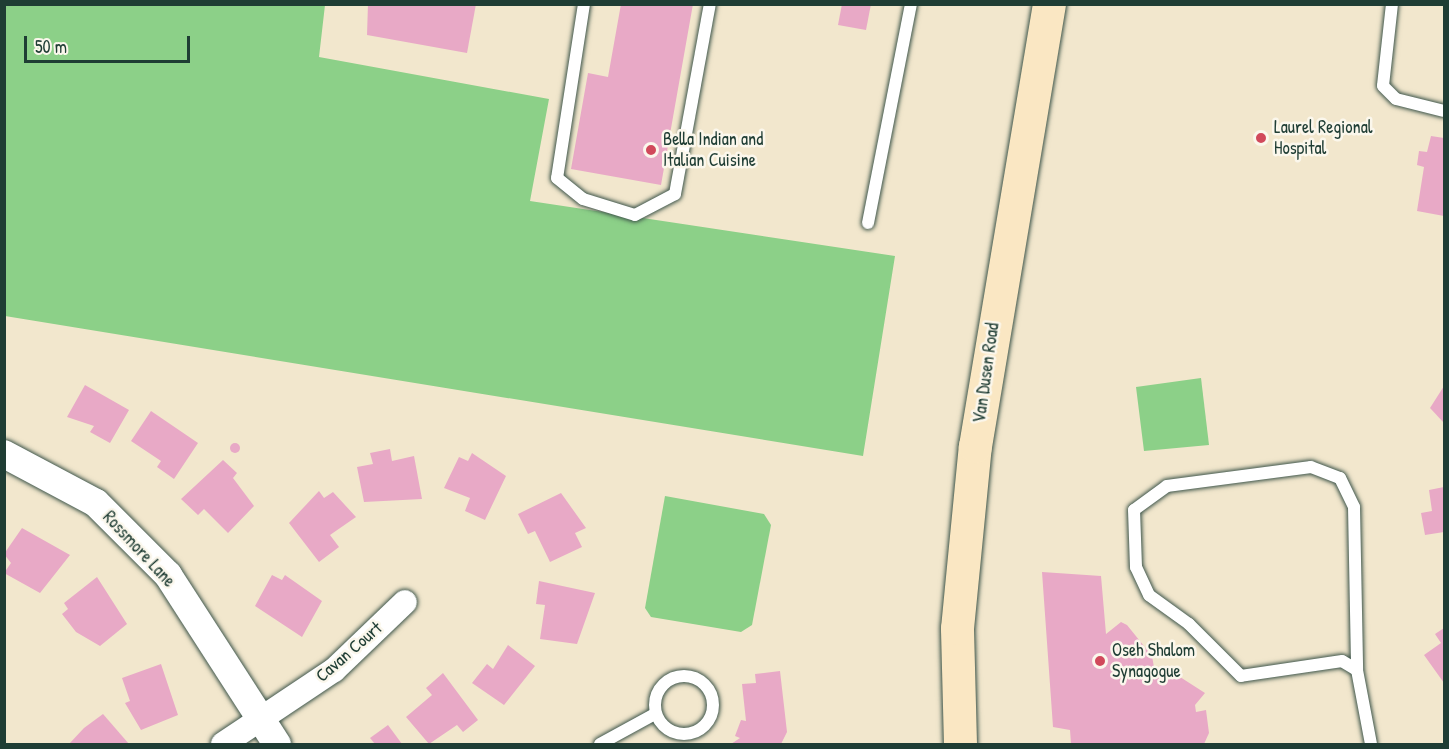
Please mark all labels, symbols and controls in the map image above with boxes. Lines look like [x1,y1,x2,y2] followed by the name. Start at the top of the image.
[27,24,194,62] scale bar
[35,34,67,59] text: 50 m
[1274,117,1373,160] place label: Laurel Regional Hospital
[663,129,763,172] place label: Bella Indian and Italian Cuisine
[1252,129,1270,147] marker: Laurel Regional Hospital
[644,143,658,157] marker: Bella Indian and Italian Cuisine
[968,321,1004,425] street label: Van Dusen Road
[98,507,180,591] street label: Rossmore Lane
[311,617,387,687] street label: Cavan Court
[1112,640,1195,682] place label: Oseh Shalom Synagogue
[1093,654,1107,668] marker: Oseh Shalom Synagogue

